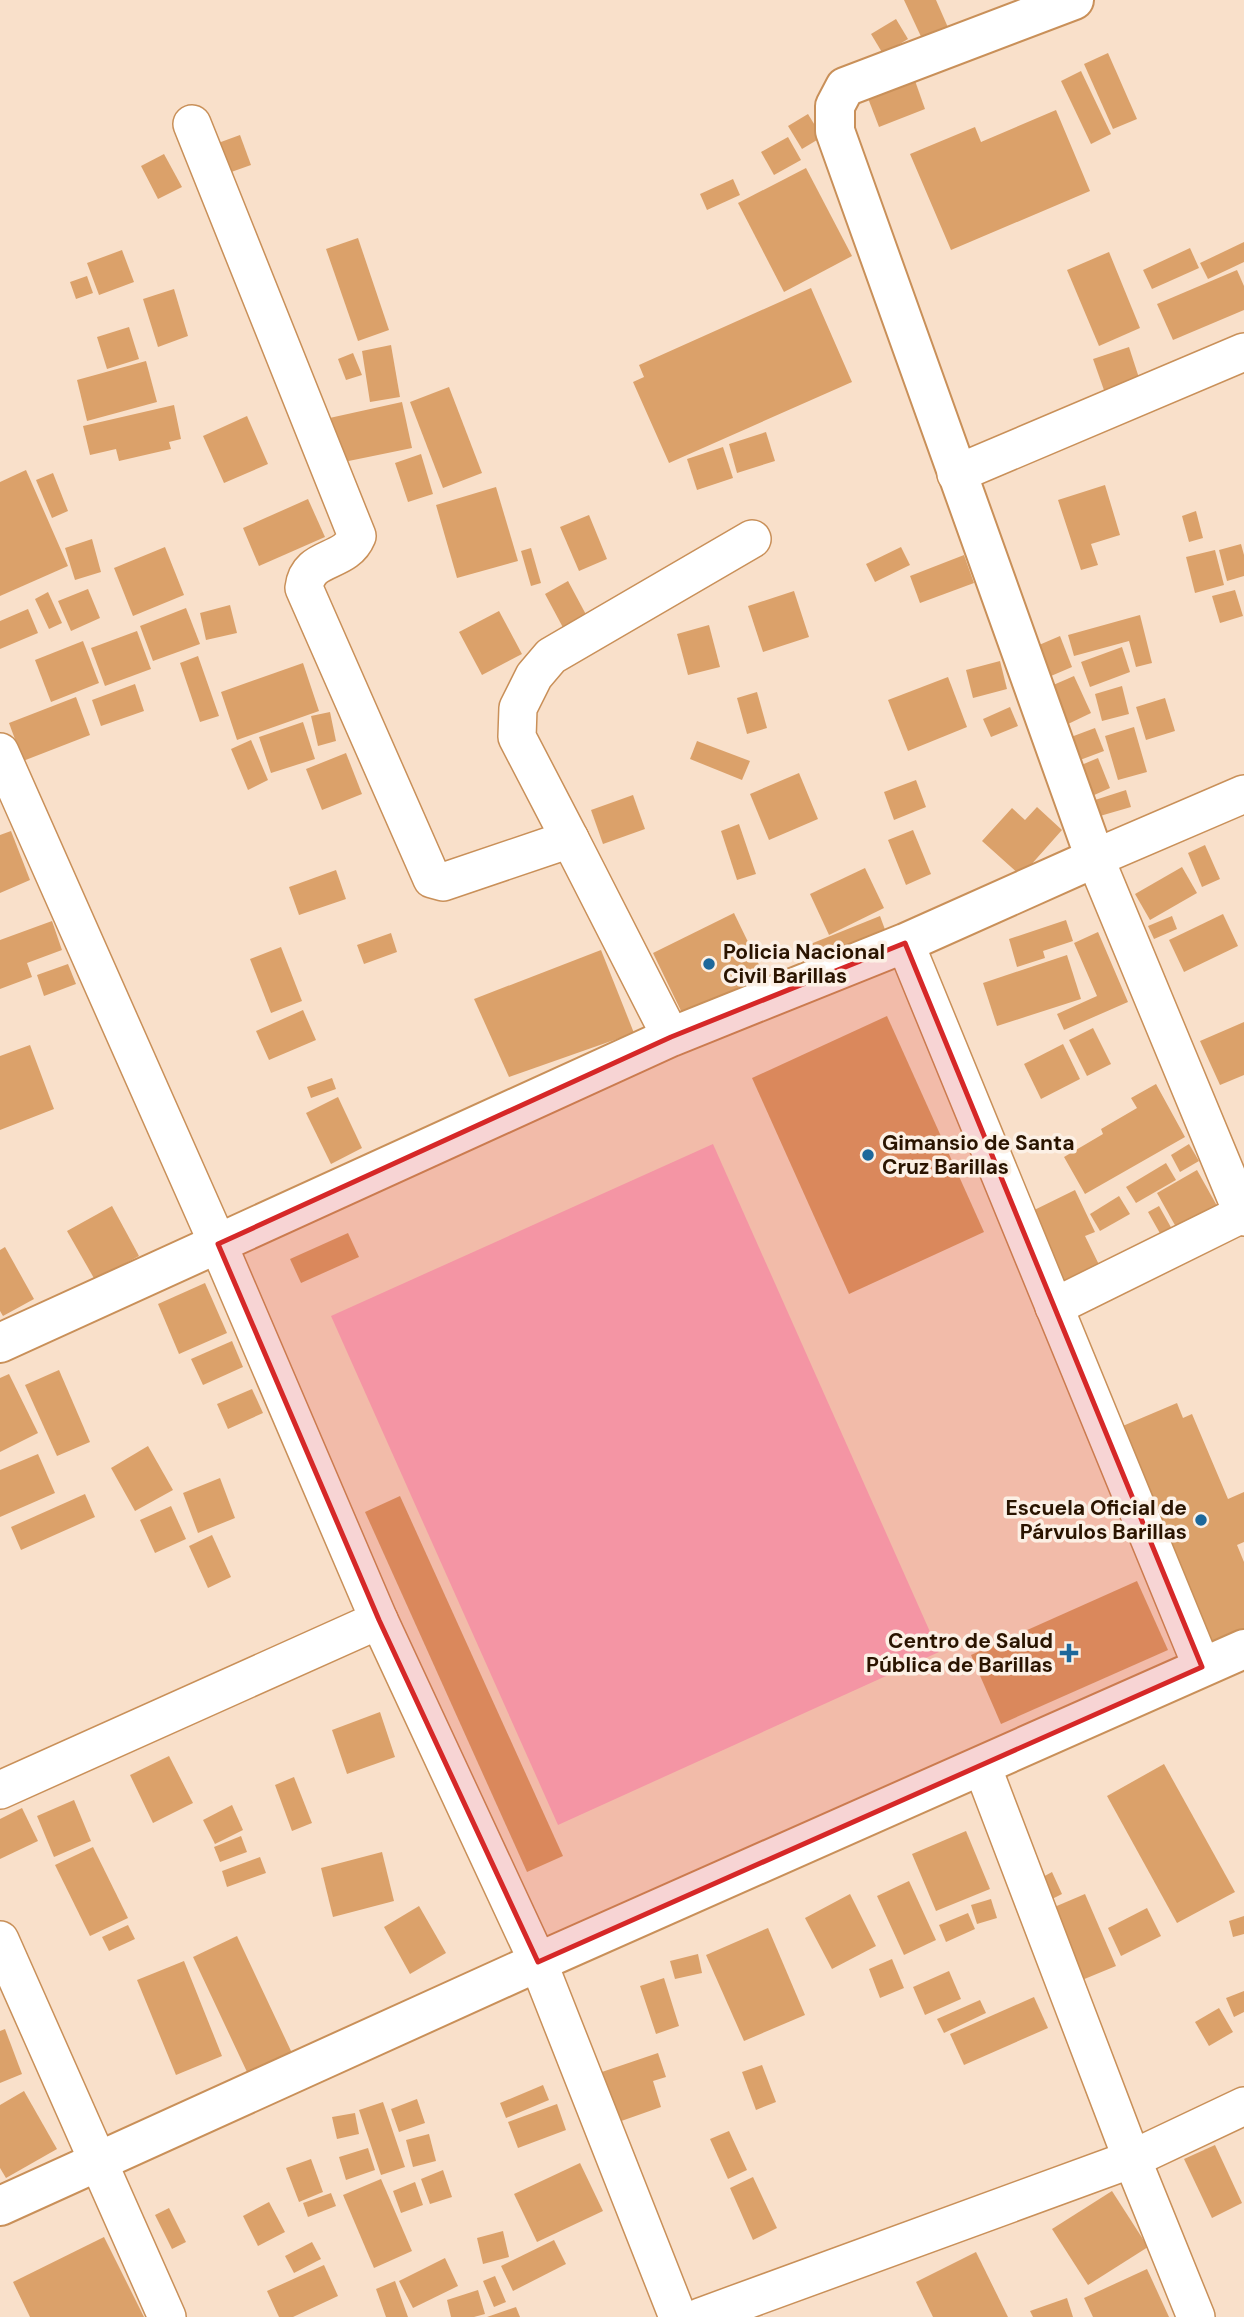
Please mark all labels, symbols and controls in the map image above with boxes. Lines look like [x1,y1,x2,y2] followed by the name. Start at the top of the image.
[723,938,885,990] place label: Policia Nacional Civil Barillas
[701,956,717,972] marker: Policia Nacional Civil Barillas
[882,1129,1074,1181] place label: Gimansio de Santa Cruz Barillas
[860,1147,876,1163] marker: Gimansio de Santa Cruz Barillas
[1005,1494,1187,1546] place label: Escuela Oficial de Párvulos Barillas
[1193,1512,1209,1528] marker: Escuela Oficial de Párvulos Barillas
[866,1627,1053,1679] place label: Centro de Salud Pública de Barillas
[1059,1643,1079,1663] marker: Centro de Salud Pública de Barillas

